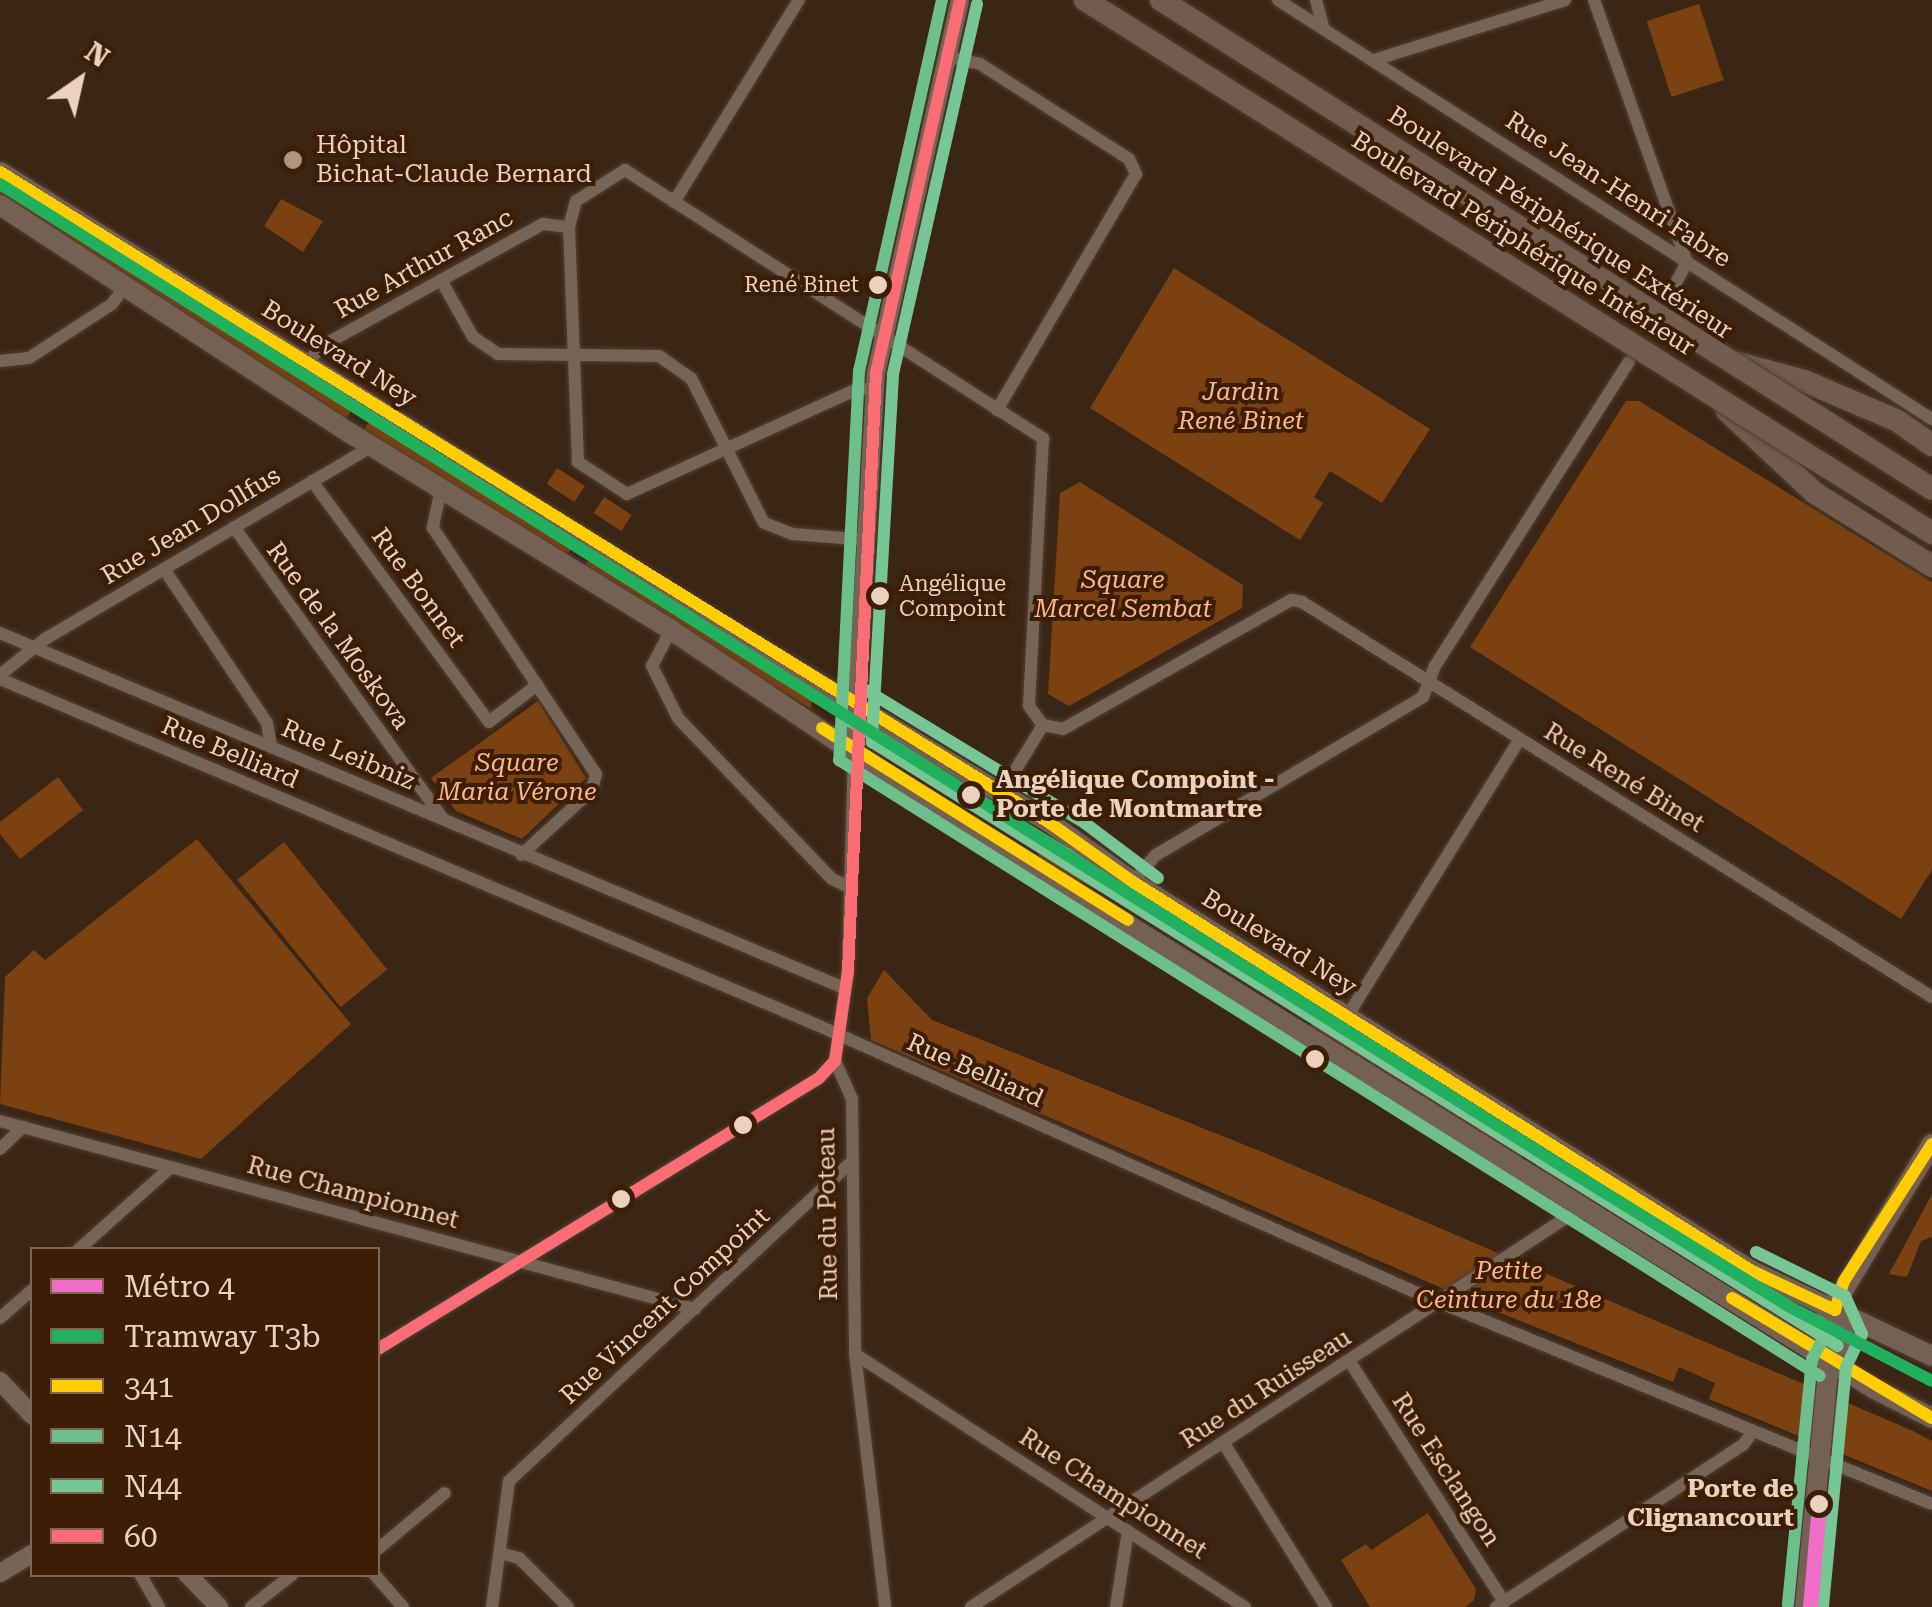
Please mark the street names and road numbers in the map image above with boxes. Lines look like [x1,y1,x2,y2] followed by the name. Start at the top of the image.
[1382,100,1738,346] street label: Boulevard Périphérique Extérieur
[1500,106,1736,274] street label: Rue Jean-Henri Fabre
[1346,126,1700,362] street label: Boulevard Périphérique Intérieur
[330,203,518,325] street label: Rue Arthur Ranc
[256,294,422,414] street label: Boulevard Ney
[96,461,286,591] street label: Rue Jean Dollfus
[365,523,471,653] street label: Rue Bonnet
[260,536,416,736] street label: Rue de la Moskova
[157,711,303,795] street label: Rue Belliard
[277,713,419,797] street label: Rue Leibniz
[1538,717,1710,839] street label: Rue René Binet
[1196,883,1362,1003] street label: Boulevard Ney
[902,1028,1048,1114] street label: Rue Belliard
[811,1127,845,1301] street label: Rue du Poteau
[244,1150,462,1236] street label: Rue Championnet
[554,1201,776,1411] street label: Rue Vincent Compoint
[1175,1323,1357,1455] street label: Rue du Ruisseau
[1385,1388,1507,1552] street label: Rue Esclangon
[1013,1422,1213,1566] street label: Rue Championnet

